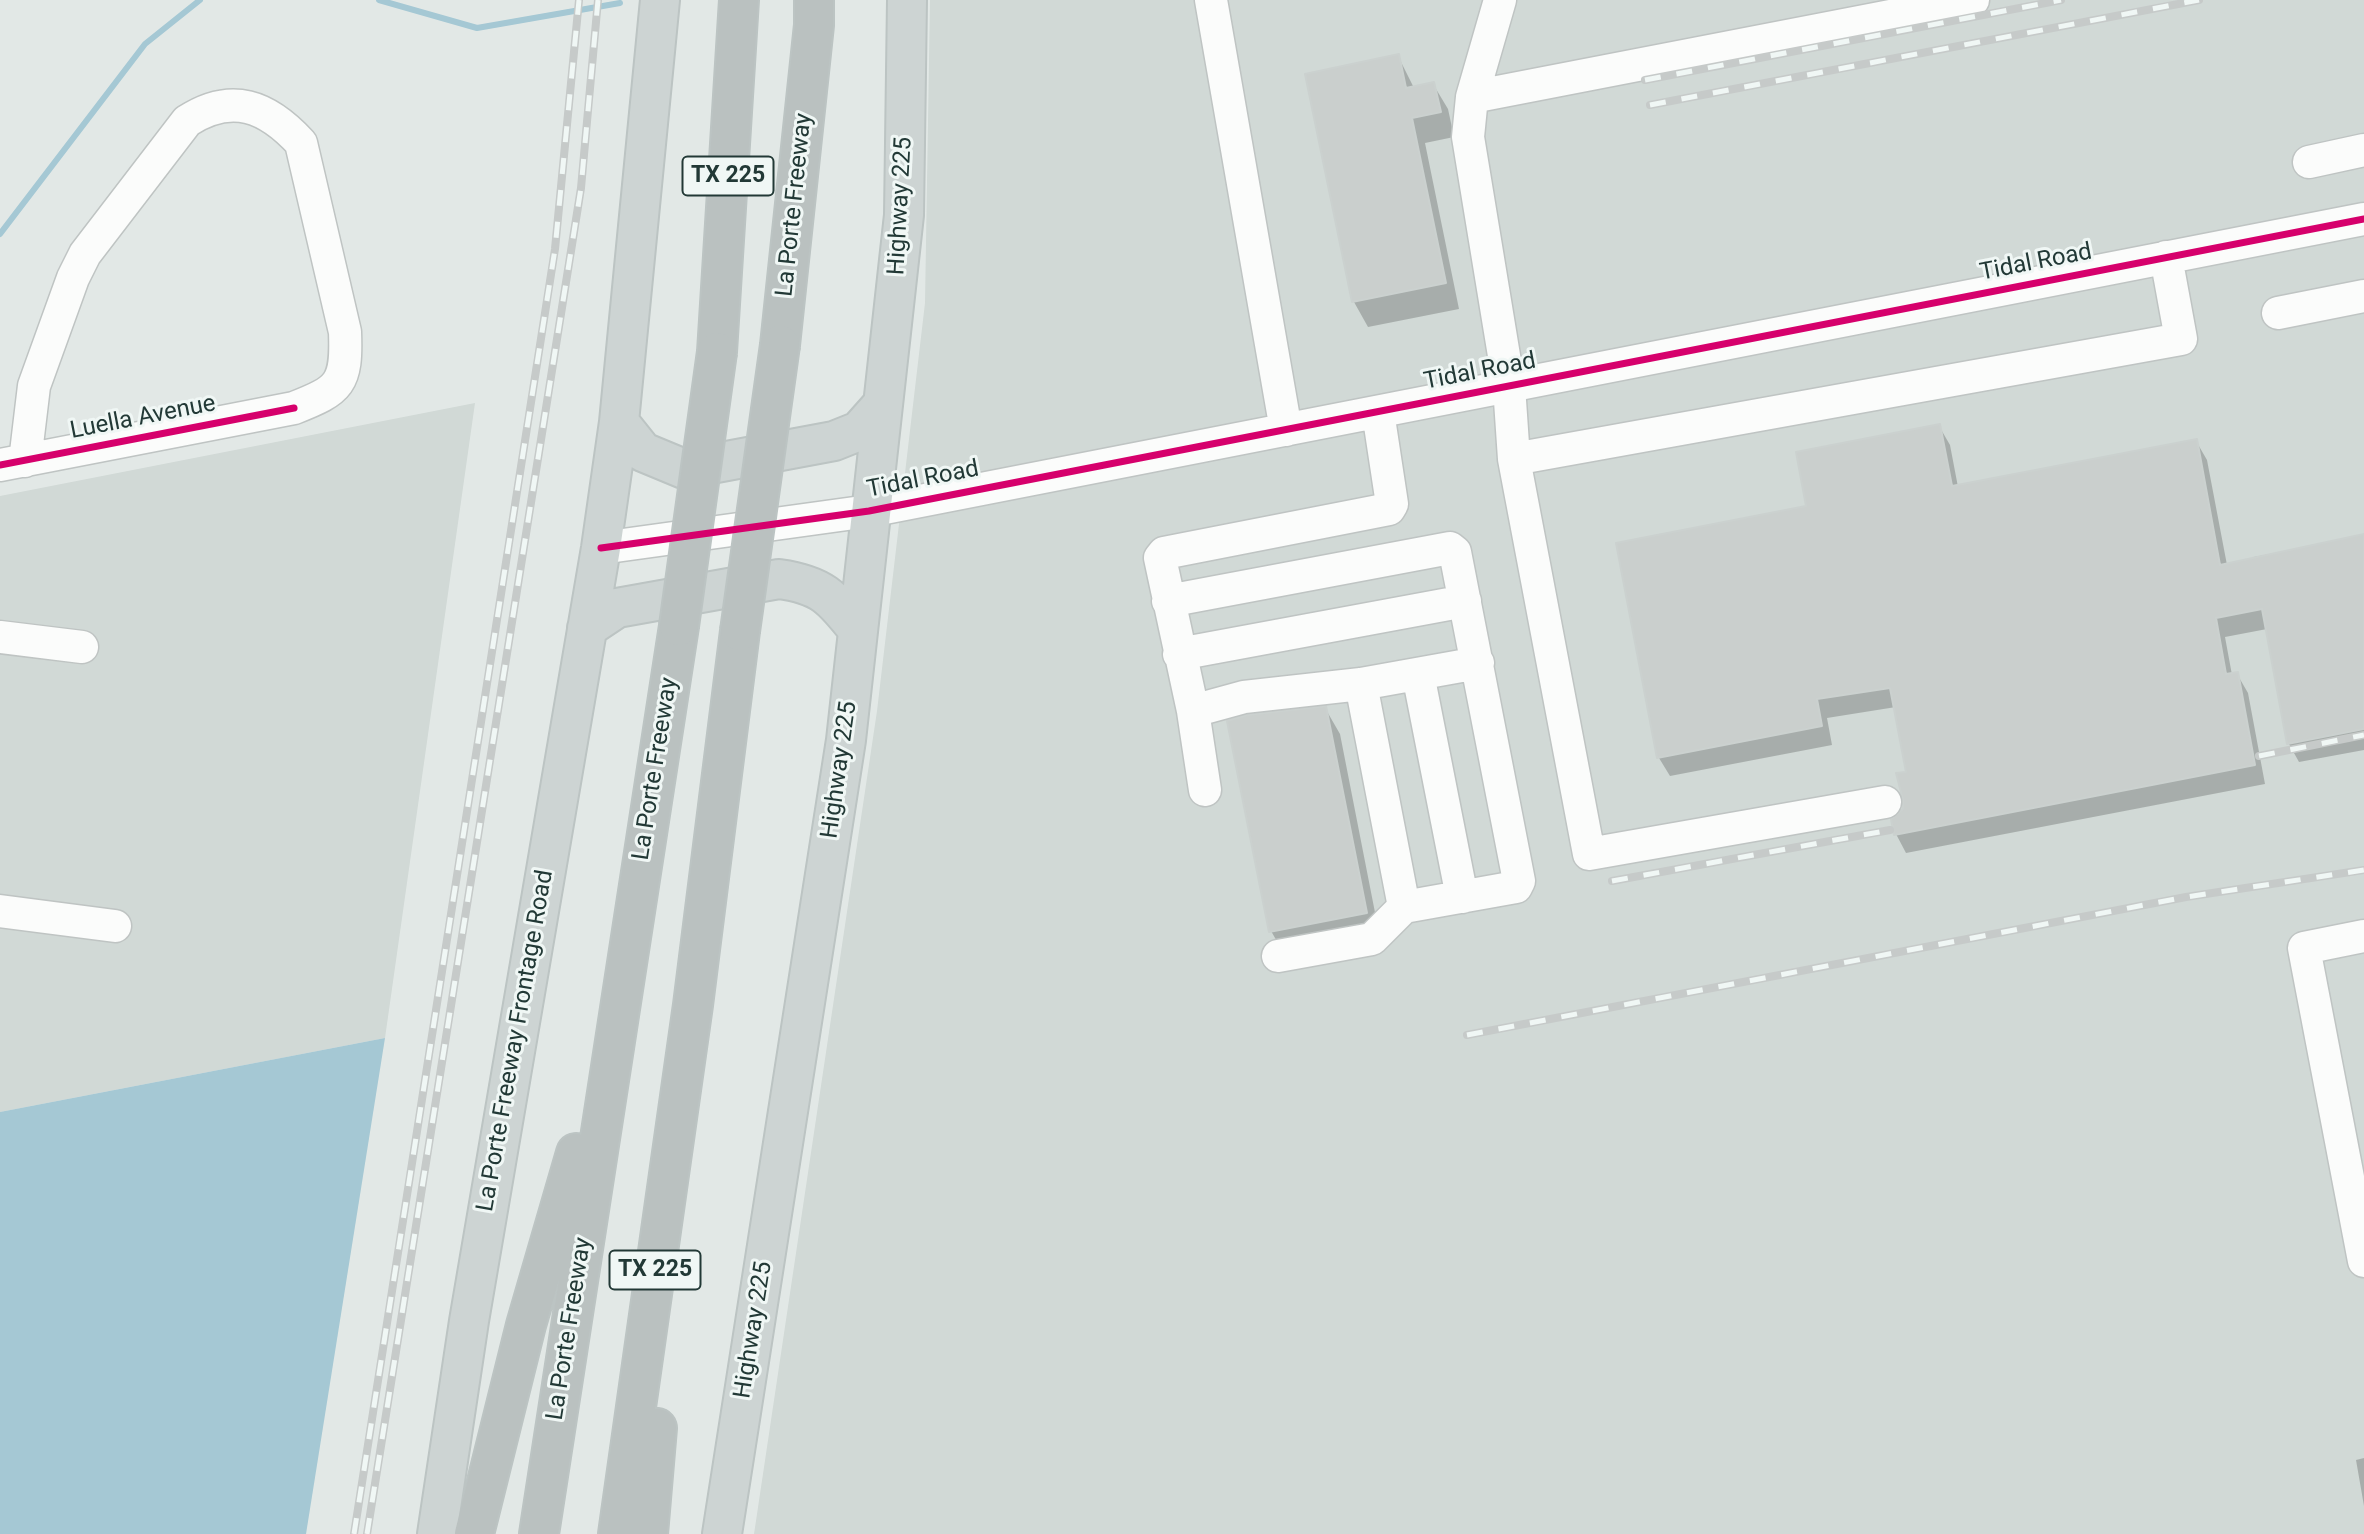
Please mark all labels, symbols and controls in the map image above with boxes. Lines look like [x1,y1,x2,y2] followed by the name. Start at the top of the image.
[771,112,819,298] street label: La Porte Freeway
[883,136,919,276] street label: Highway 225
[682,156,774,196] road number: TX 225
[1977,238,2095,288] street label: Tidal Road
[1421,347,1539,397] street label: Tidal Road
[68,390,218,446] street label: Luella Avenue
[864,455,982,505] street label: Tidal Road
[627,676,685,862] street label: La Porte Freeway
[816,699,864,841] street label: Highway 225
[472,868,560,1214] street label: La Porte Freeway Frontage Road
[541,1236,599,1422] street label: La Porte Freeway
[610,1250,700,1289] road number: TX 225
[729,1259,779,1401] street label: Highway 225

